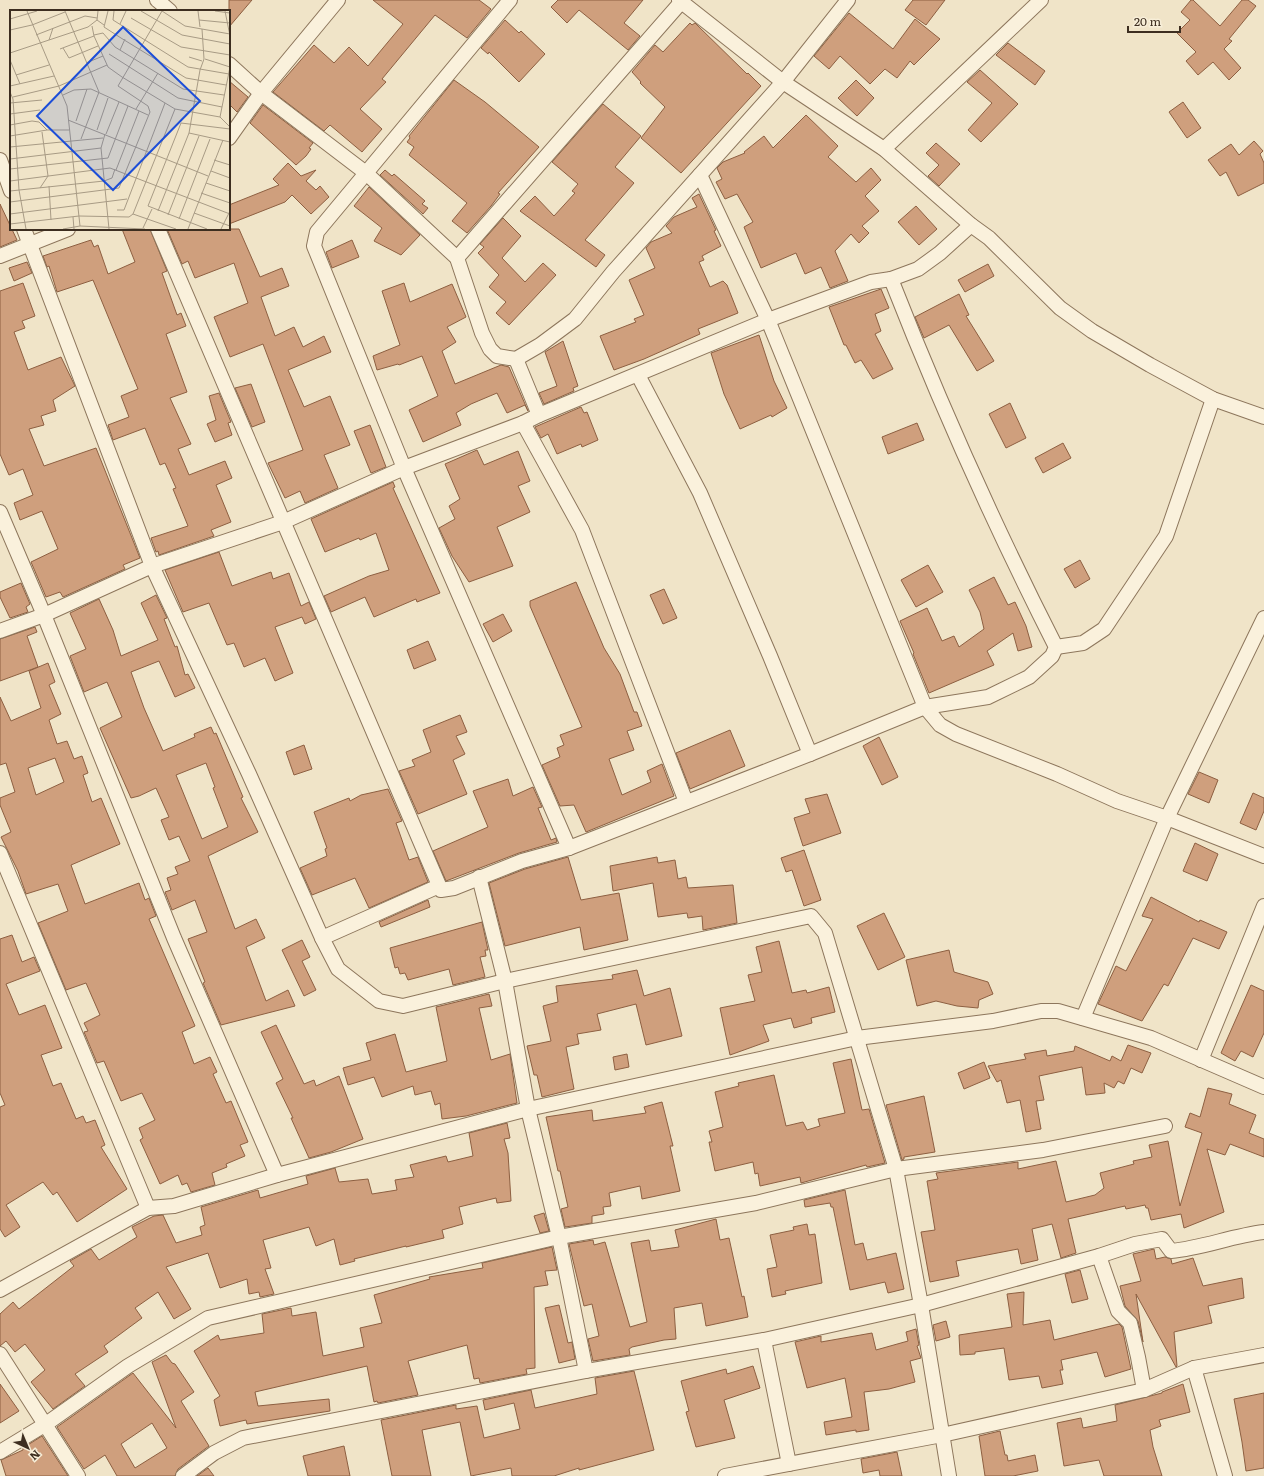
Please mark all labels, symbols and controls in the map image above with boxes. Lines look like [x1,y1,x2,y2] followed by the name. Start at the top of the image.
[1128,8,1180,34] scale bar
[10,10,230,230] inset map
[1134,12,1161,30] text: 20 m
[8,1428,48,1468] north arrow
[27,1447,45,1465] text: N

